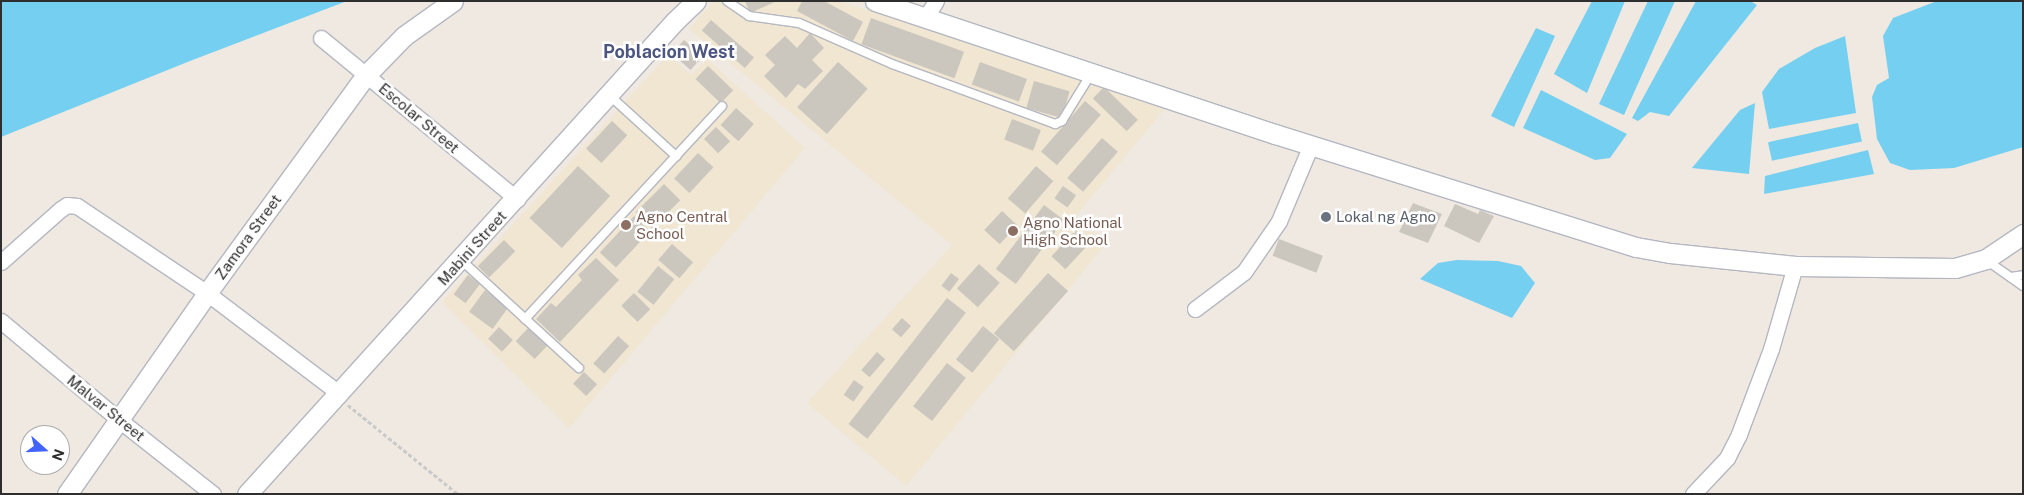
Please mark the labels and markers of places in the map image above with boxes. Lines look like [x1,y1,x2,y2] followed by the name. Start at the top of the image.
[636,207,728,242] place label: Agno Central School
[1336,208,1436,226] place label: Lokal ng Agno
[1320,211,1332,223] marker: Lokal ng Agno
[1023,213,1122,248] place label: Agno National High School
[620,219,632,231] marker: Agno Central School
[1007,225,1019,237] marker: Agno National High School

